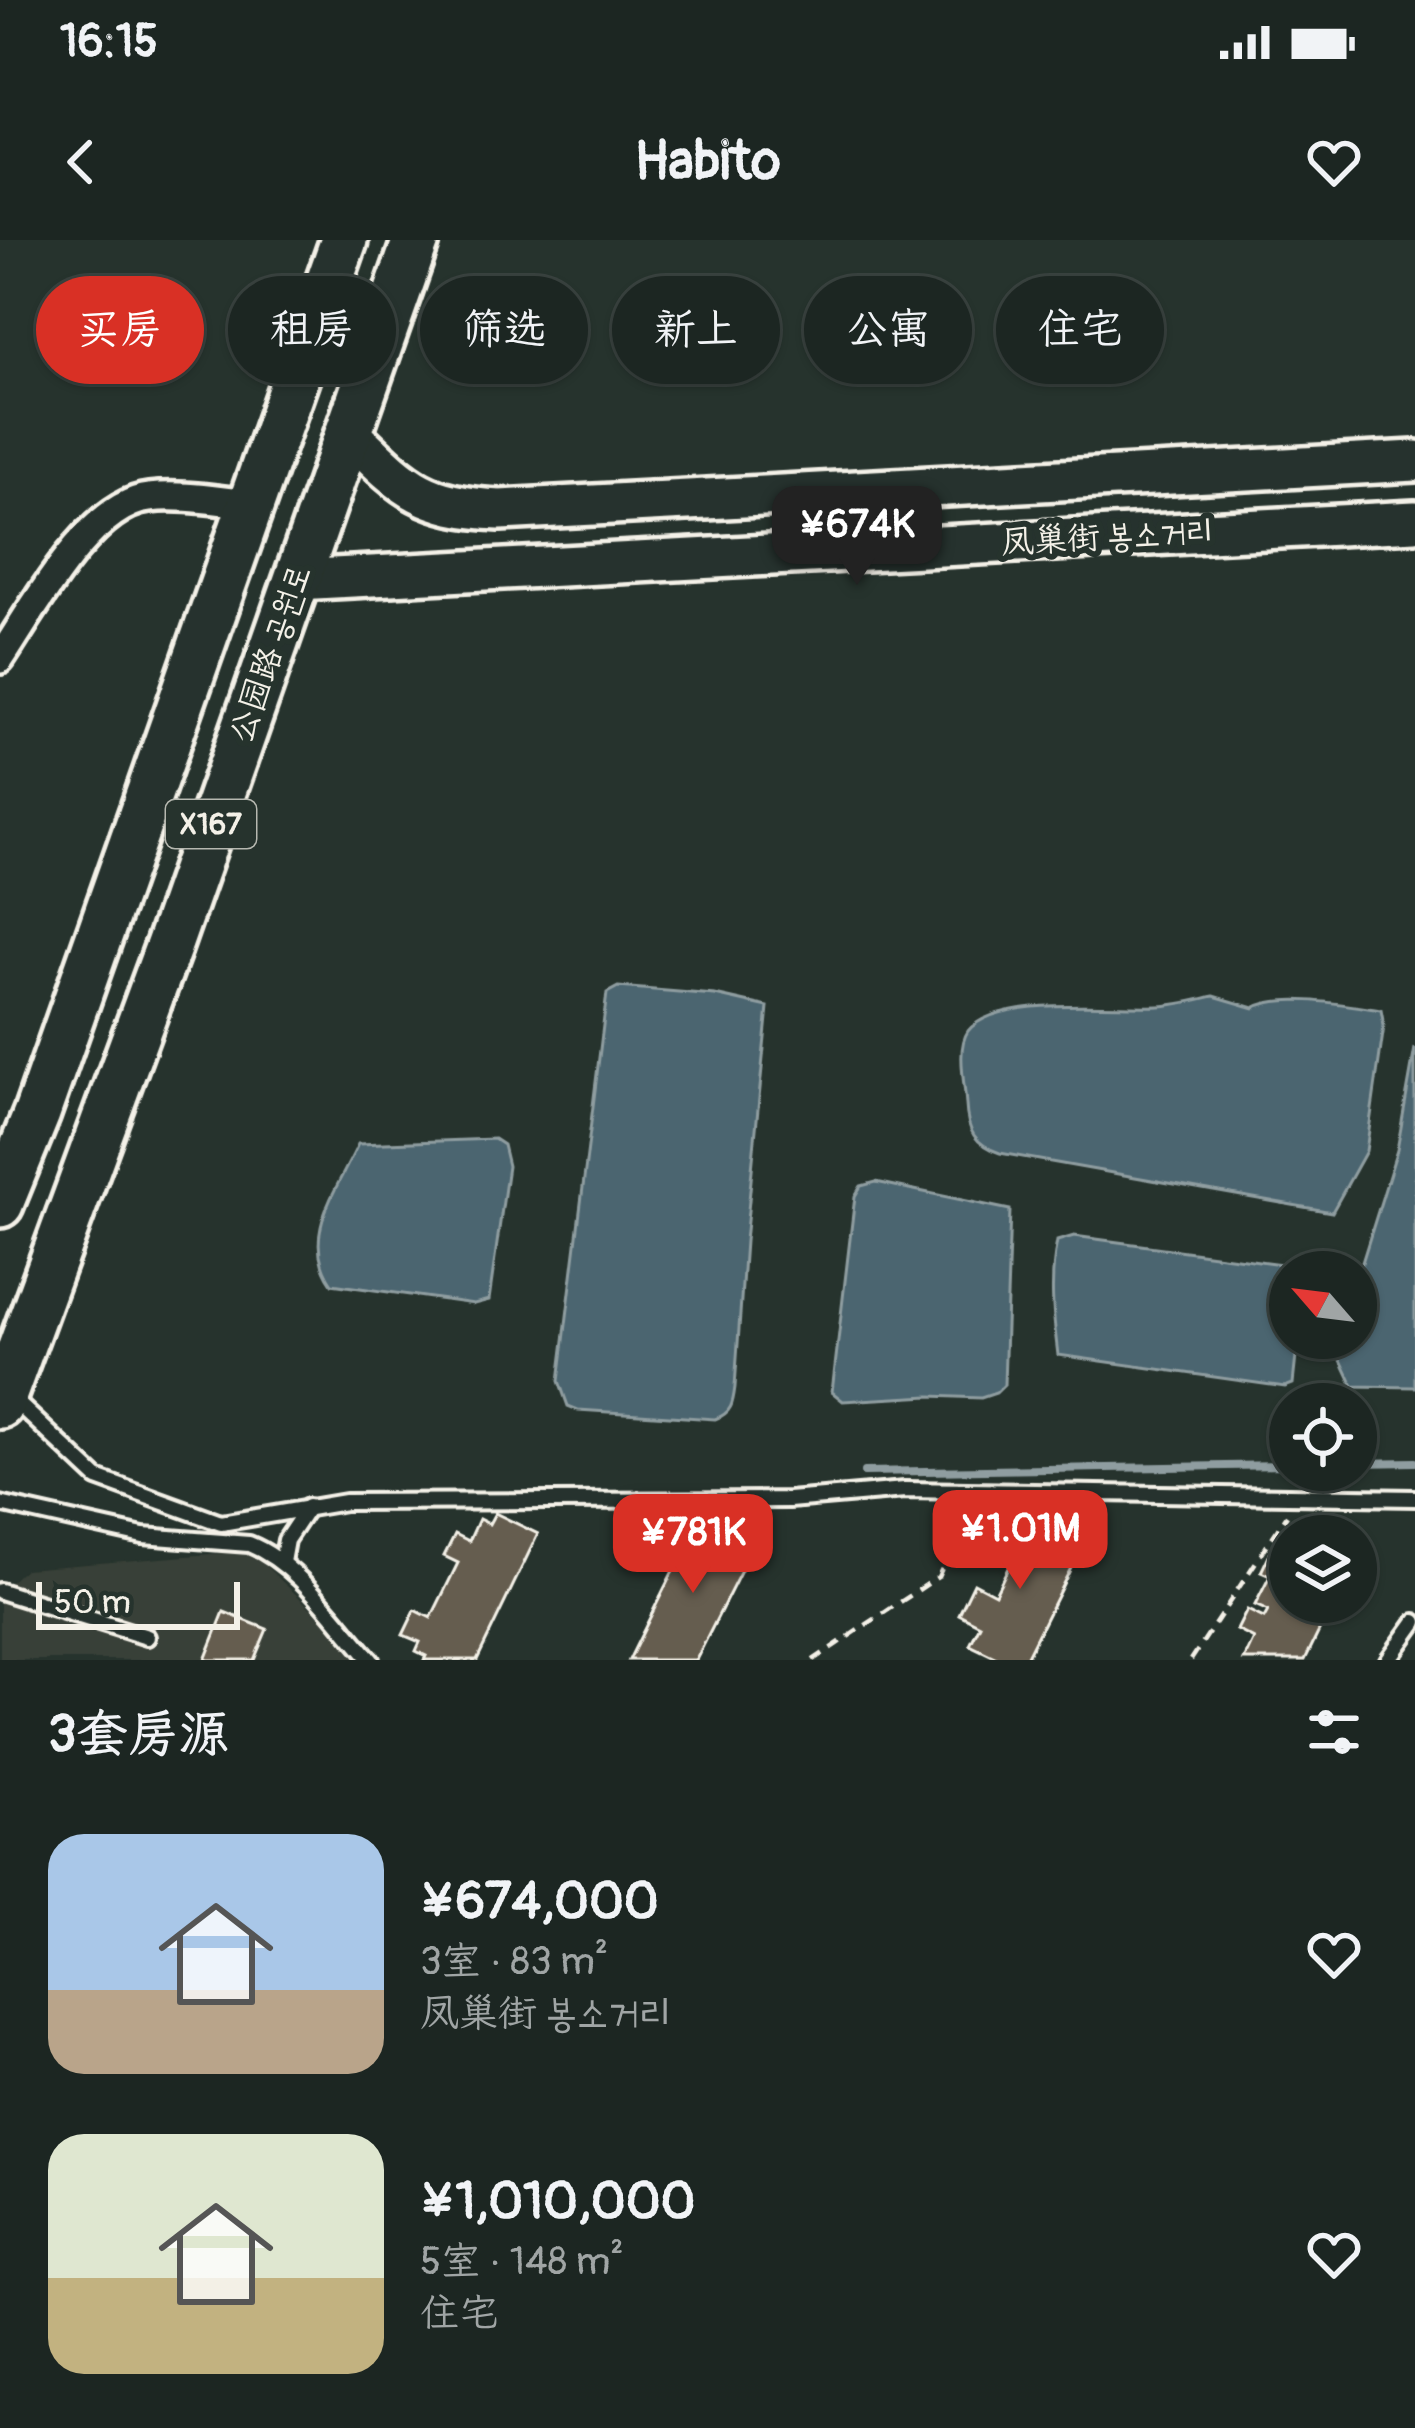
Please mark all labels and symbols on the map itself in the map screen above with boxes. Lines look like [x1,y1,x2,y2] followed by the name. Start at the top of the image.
[773,486,941,588] pin: ¥674K
[1000,511,1214,563] street label: 凤巢街 봉소거리
[220,559,320,749] street label: 公园路 공원로
[166,800,256,848] road number: X167
[1269,1251,1377,1359] north arrow
[922,1490,1118,1592] pin: ¥1.01M
[609,1494,777,1596] pin: ¥781K
[36,1576,240,1629] scale bar

